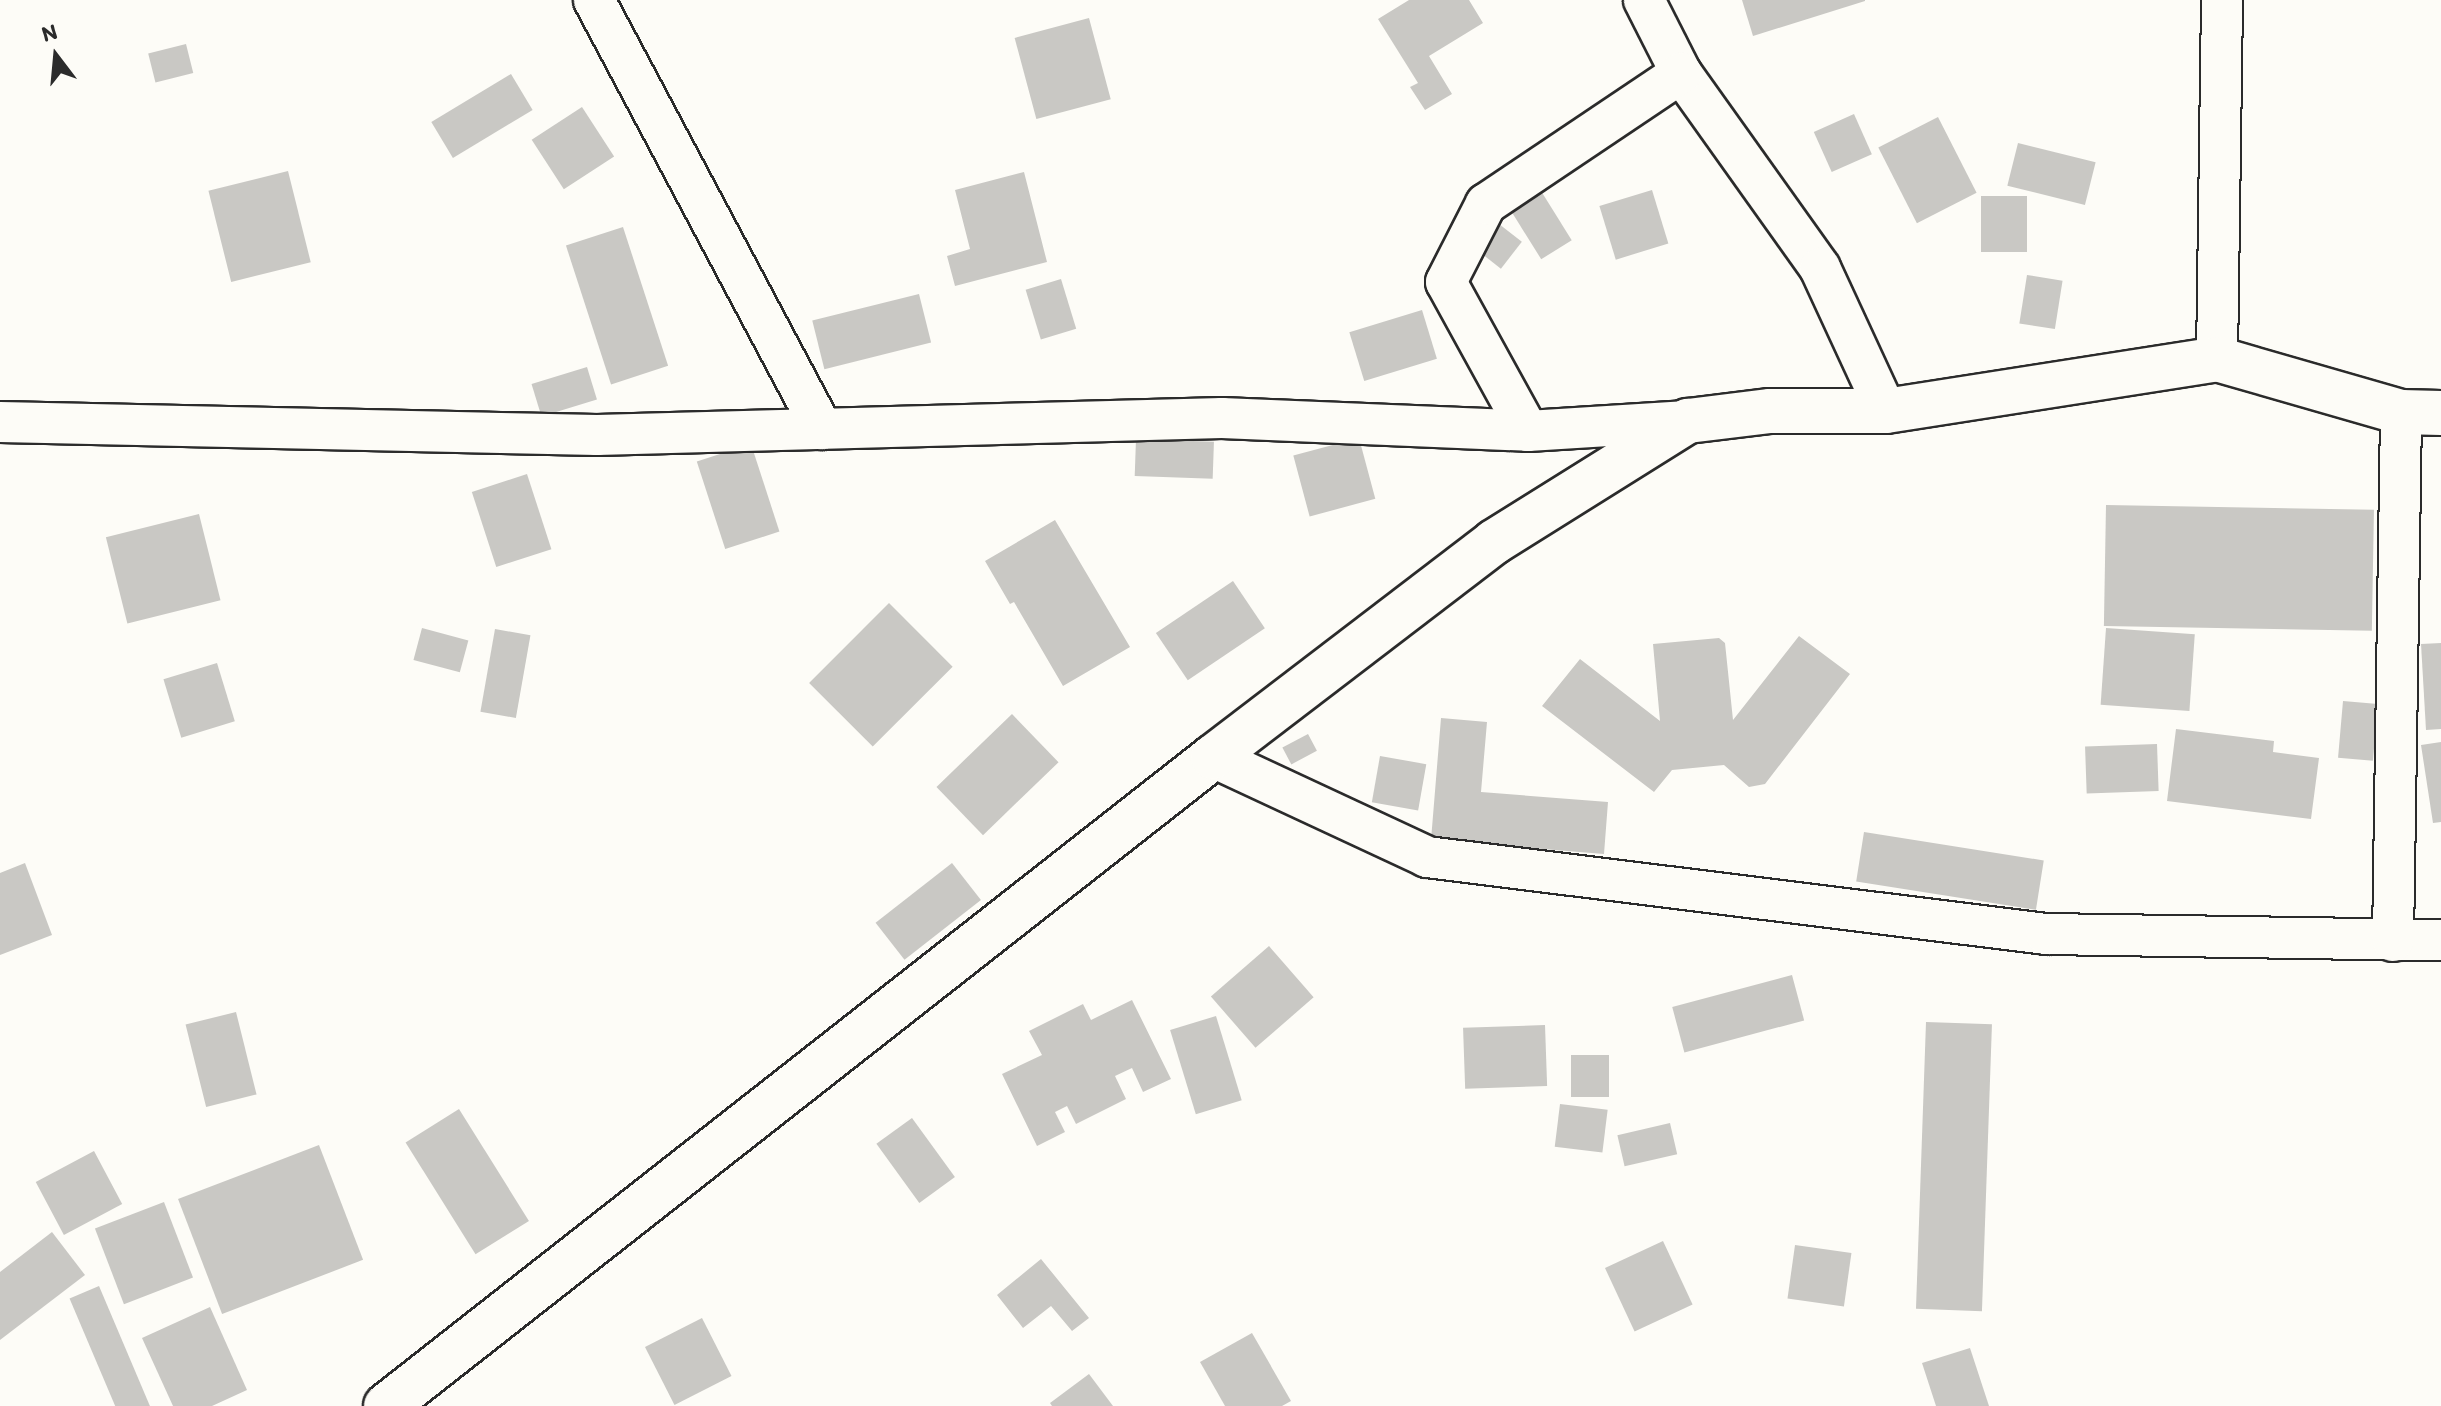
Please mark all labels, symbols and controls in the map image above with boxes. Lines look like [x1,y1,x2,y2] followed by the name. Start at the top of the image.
[16,16,96,96] north arrow
[38,17,60,47] text: N

